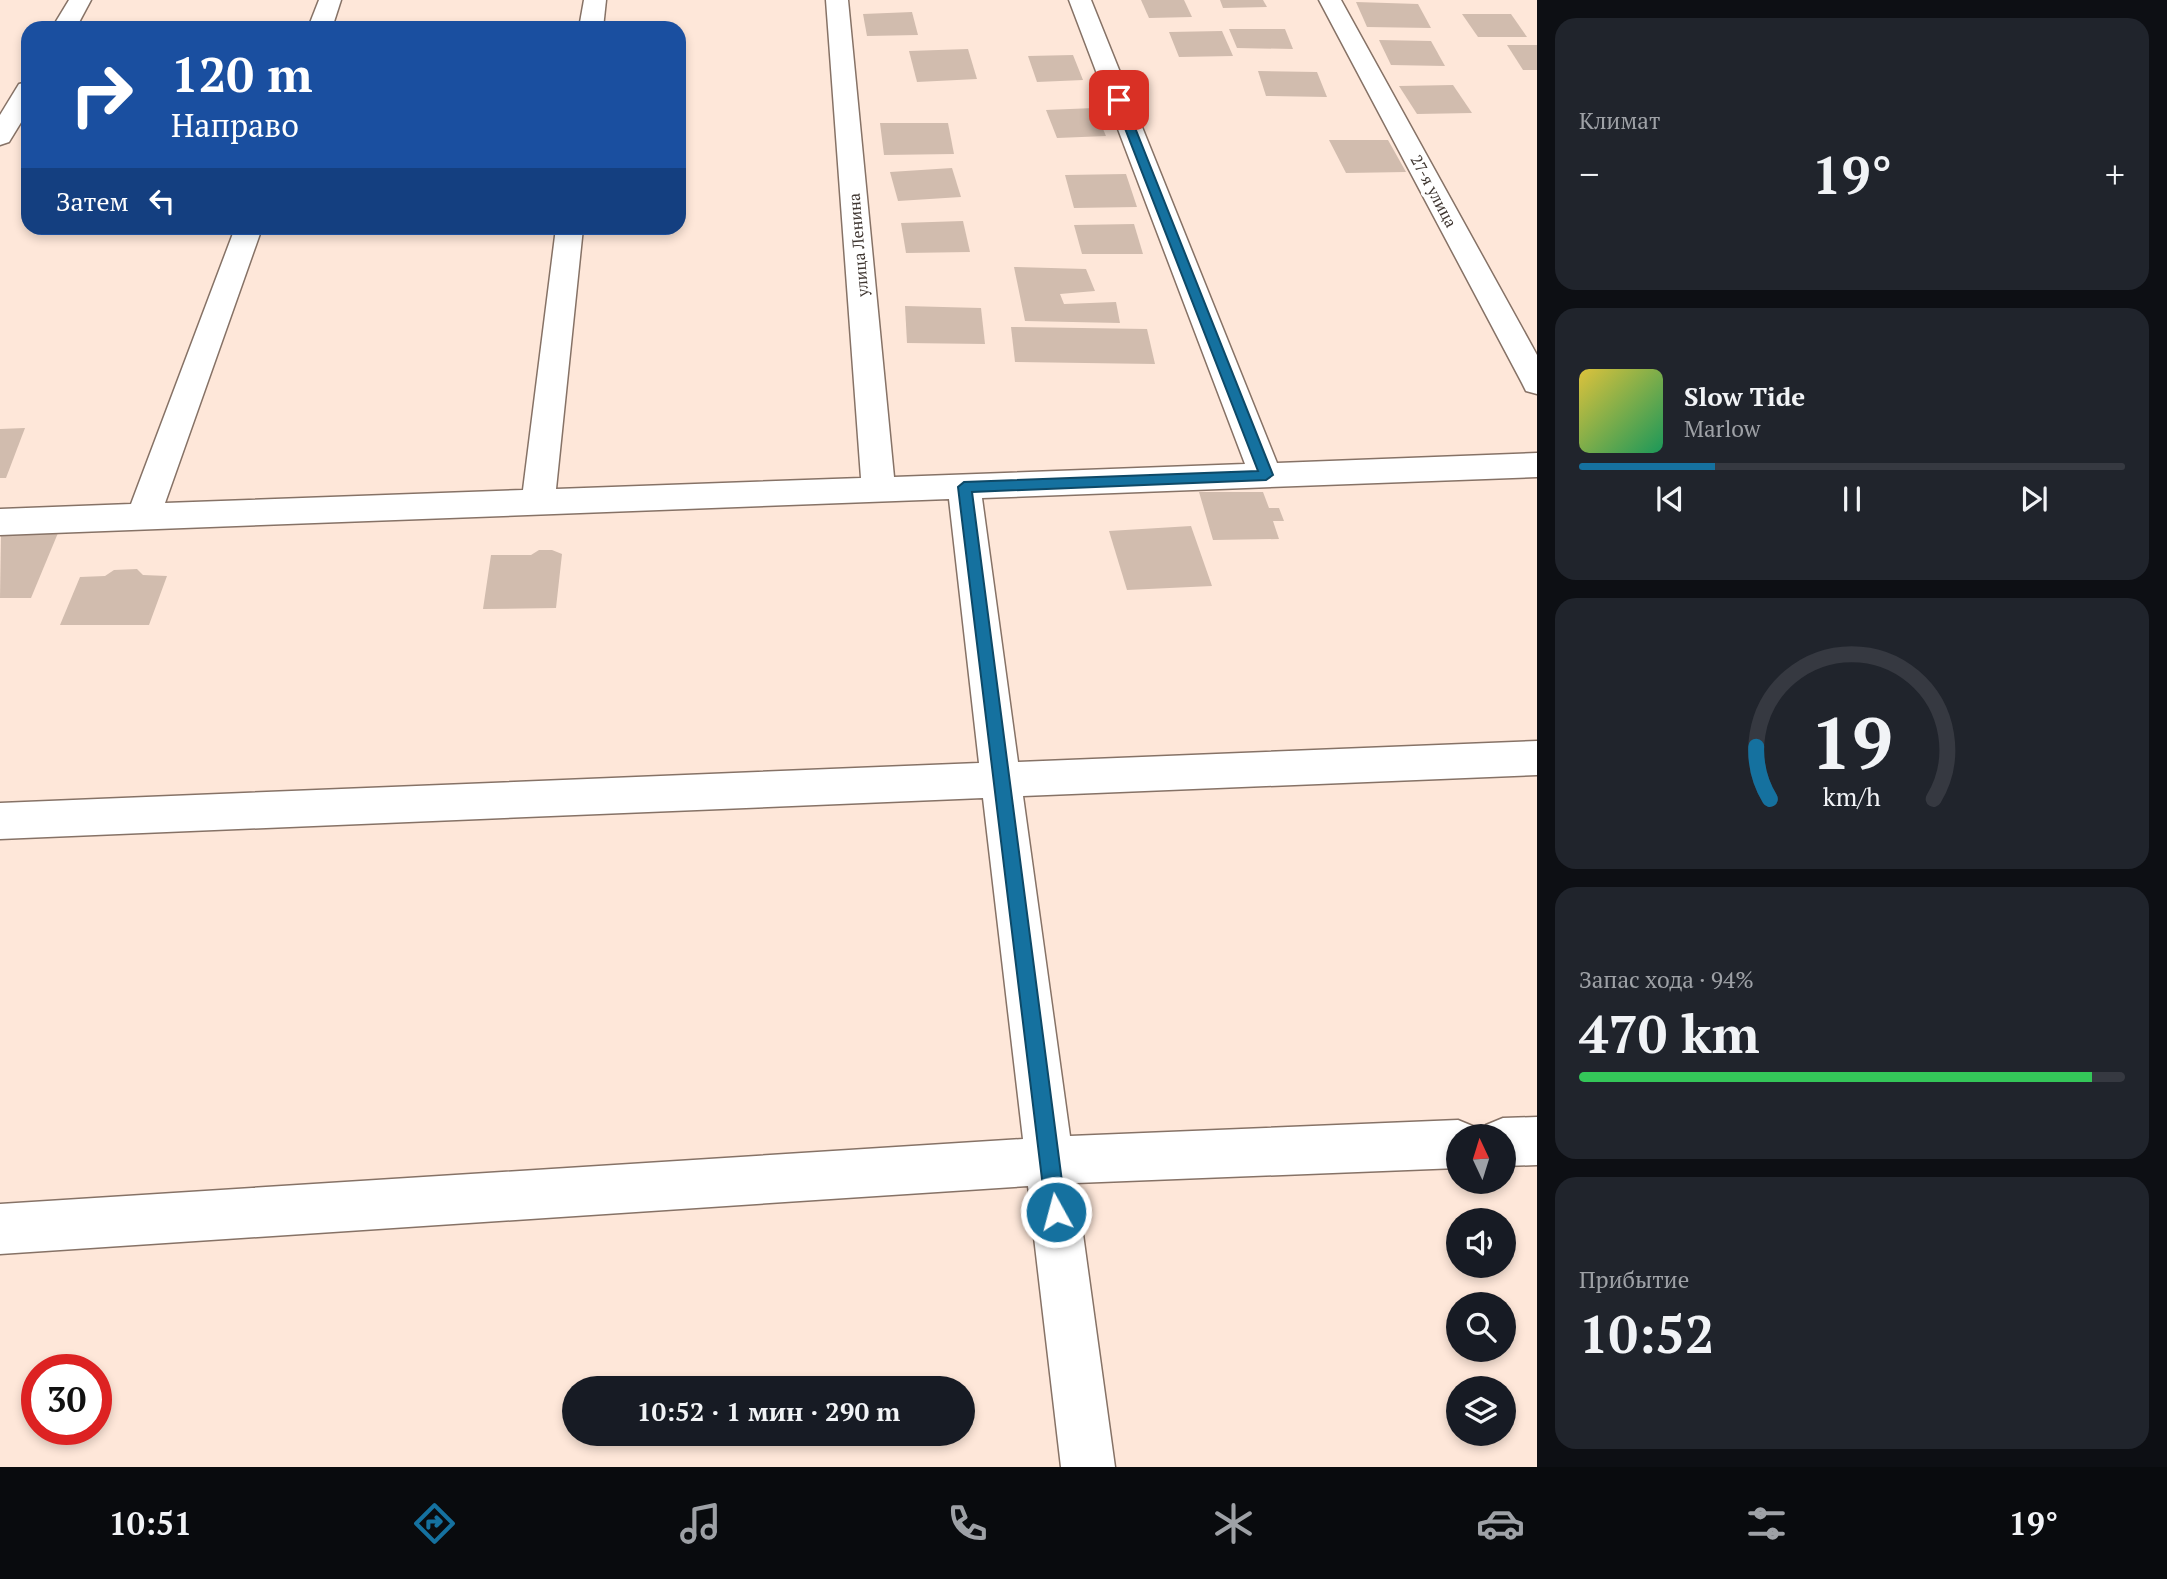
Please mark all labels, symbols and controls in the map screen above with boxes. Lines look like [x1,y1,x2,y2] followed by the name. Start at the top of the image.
[171,41,313,106] text: 120 m
[56,49,147,140] icon: right
[1089,70,1149,130] pin
[1100,81,1138,119] icon: arrive
[171,104,299,146] text: Направо
[1579,105,1660,136] text: Климат
[1812,140,1892,209] text: 19°
[1579,149,1599,199] text: −
[2105,149,2125,199] text: +
[1406,151,1462,231] street label: 27-я улица
[143,182,181,220] icon: left
[56,184,129,218] text: Затем
[843,192,874,299] street label: улица Ленина
[1684,379,1805,413] text: Slow Tide
[1684,413,1761,444] text: Marlow
[1651,480,1689,518] icon: previous
[1833,480,1871,518] icon: pause
[2015,480,2053,518] icon: next
[1811,694,1893,791] text: 19
[1823,780,1881,813] text: km/h
[1579,964,1754,995] text: Запас хода · 94%
[1579,999,1760,1068] text: 470 km
[1446,1124,1516,1194] north arrow
[1446,1124,1516,1446] map controls
[1019,1175,1093,1249] position arrow
[1446,1208,1516,1278] button: sound
[1579,1264,1689,1295] text: Прибытие
[1446,1292,1516,1362] button: search
[1579,1299,1714,1368] text: 10:52
[21,1354,112,1445] speed limit sign: 30
[1446,1376,1516,1446] button: layers
[637,1394,900,1428] text: 10:52 · 1 мин · 290 m
[410,1499,459,1548] icon: directions
[676,1499,725,1548] icon: music
[943,1499,992,1548] icon: phone
[1209,1499,1258,1548] icon: climate
[1476,1499,1525,1548] icon: car
[1742,1499,1791,1548] icon: filters
[109,1502,192,1544] text: 10:51
[2009,1502,2058,1544] text: 19°

